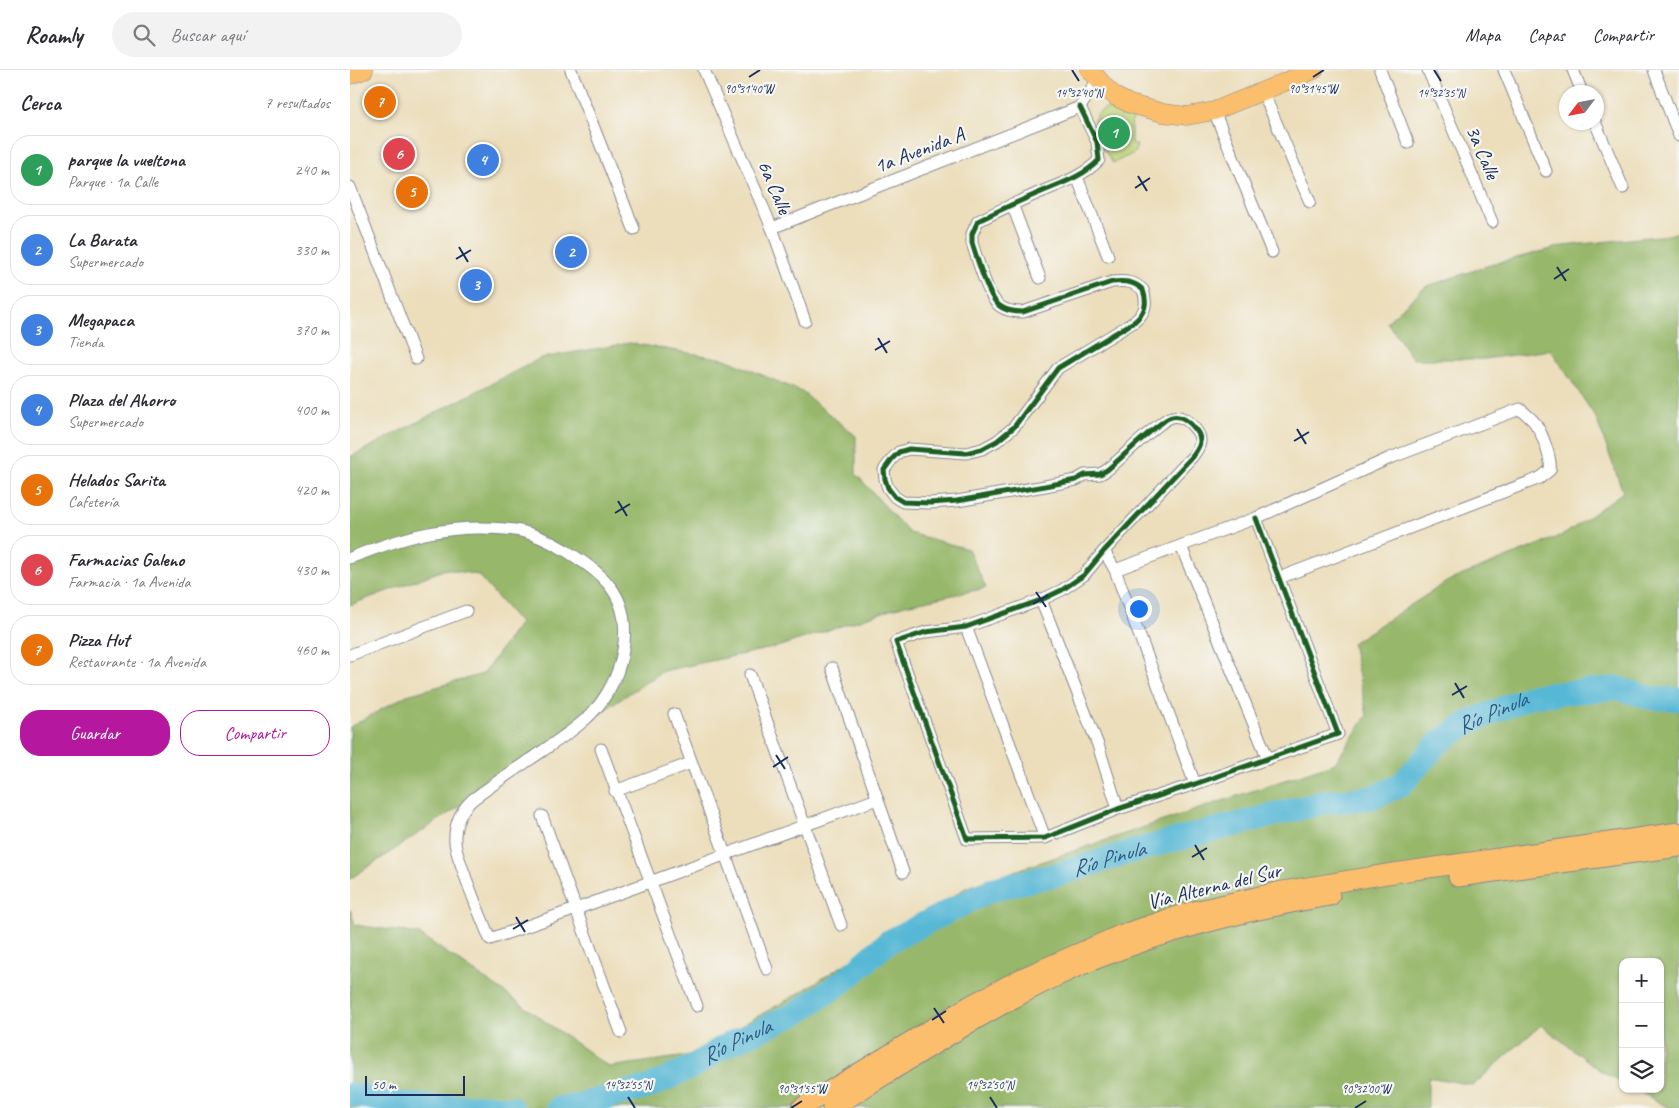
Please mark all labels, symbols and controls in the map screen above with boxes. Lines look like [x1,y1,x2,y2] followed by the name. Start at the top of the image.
[112,12,462,57] search box
[25,20,82,50] text: Roamly
[130,21,158,49] icon: search
[170,23,245,47] text: Buscar aquí
[1465,24,1500,46] text: Mapa
[1528,24,1565,46] text: Capas
[1593,24,1654,46] text: Compartir
[725,81,776,97] text: 90°31'40"W
[1289,81,1340,97] text: 90°31'45"W
[364,83,396,121] pin: 7
[1055,85,1104,101] text: 14°32'40"N
[1417,85,1466,101] text: 14°32'35"N
[1559,85,1604,130] north arrow
[20,90,61,116] text: Cerca
[265,93,330,113] text: 7 resultados
[1098,114,1130,152] pin: 1
[870,120,969,179] street label: 1a Avenida A
[1460,121,1506,184] street label: 3a Calle
[383,135,415,173] pin: 6
[467,141,499,179] pin: 4
[68,148,185,172] text: parque la vueltona
[752,156,798,219] street label: 6a Calle
[33,160,41,180] text: 1
[295,160,329,180] text: 240 m
[68,172,158,192] text: Parque · 1a Calle
[396,173,428,211] pin: 5
[68,228,136,252] text: La Barata
[555,233,587,271] pin: 2
[33,240,41,260] text: 2
[295,240,329,260] text: 330 m
[68,252,143,272] text: Supermercado
[460,266,492,304] pin: 3
[68,308,134,332] text: Megapaca
[33,320,41,340] text: 3
[295,320,329,340] text: 370 m
[68,332,104,352] text: Tienda
[68,388,175,412] text: Plaza del Ahorro
[33,400,41,420] text: 4
[295,400,329,420] text: 400 m
[68,412,143,432] text: Supermercado
[68,468,165,492] text: Helados Sarita
[34,480,40,500] text: 5
[295,480,329,500] text: 420 m
[68,492,119,512] text: Cafetería
[68,548,184,572] text: Farmacias Galeno
[33,560,41,580] text: 6
[295,560,329,580] text: 430 m
[68,572,190,592] text: Farmacia · 1a Avenida
[1126,596,1152,622] your location
[68,628,129,652] text: Pizza Hut
[33,640,41,660] text: 7
[295,640,329,660] text: 460 m
[68,652,206,672] text: Restaurante · 1a Avenida
[1451,684,1534,741] water label: Río Pinula
[20,710,170,756] button: Guardar
[180,710,330,756] button: Compartir
[1068,834,1150,883] water label: Río Pinula
[1145,856,1286,915] street label: Vía Alterna del Sur
[1619,958,1664,1093] map controls
[1619,958,1664,1003] button: +
[1619,1003,1664,1048] button: −
[696,1012,778,1072] water label: Río Pinula
[1619,1048,1664,1093] button: layers
[365,1073,465,1096] scale bar
[372,1076,396,1093] text: 50 m
[604,1077,653,1093] text: 14°32'55"N
[966,1077,1015,1093] text: 14°32'50"N
[778,1081,829,1097] text: 90°31'55"W
[1342,1081,1393,1097] text: 90°32'00"W

